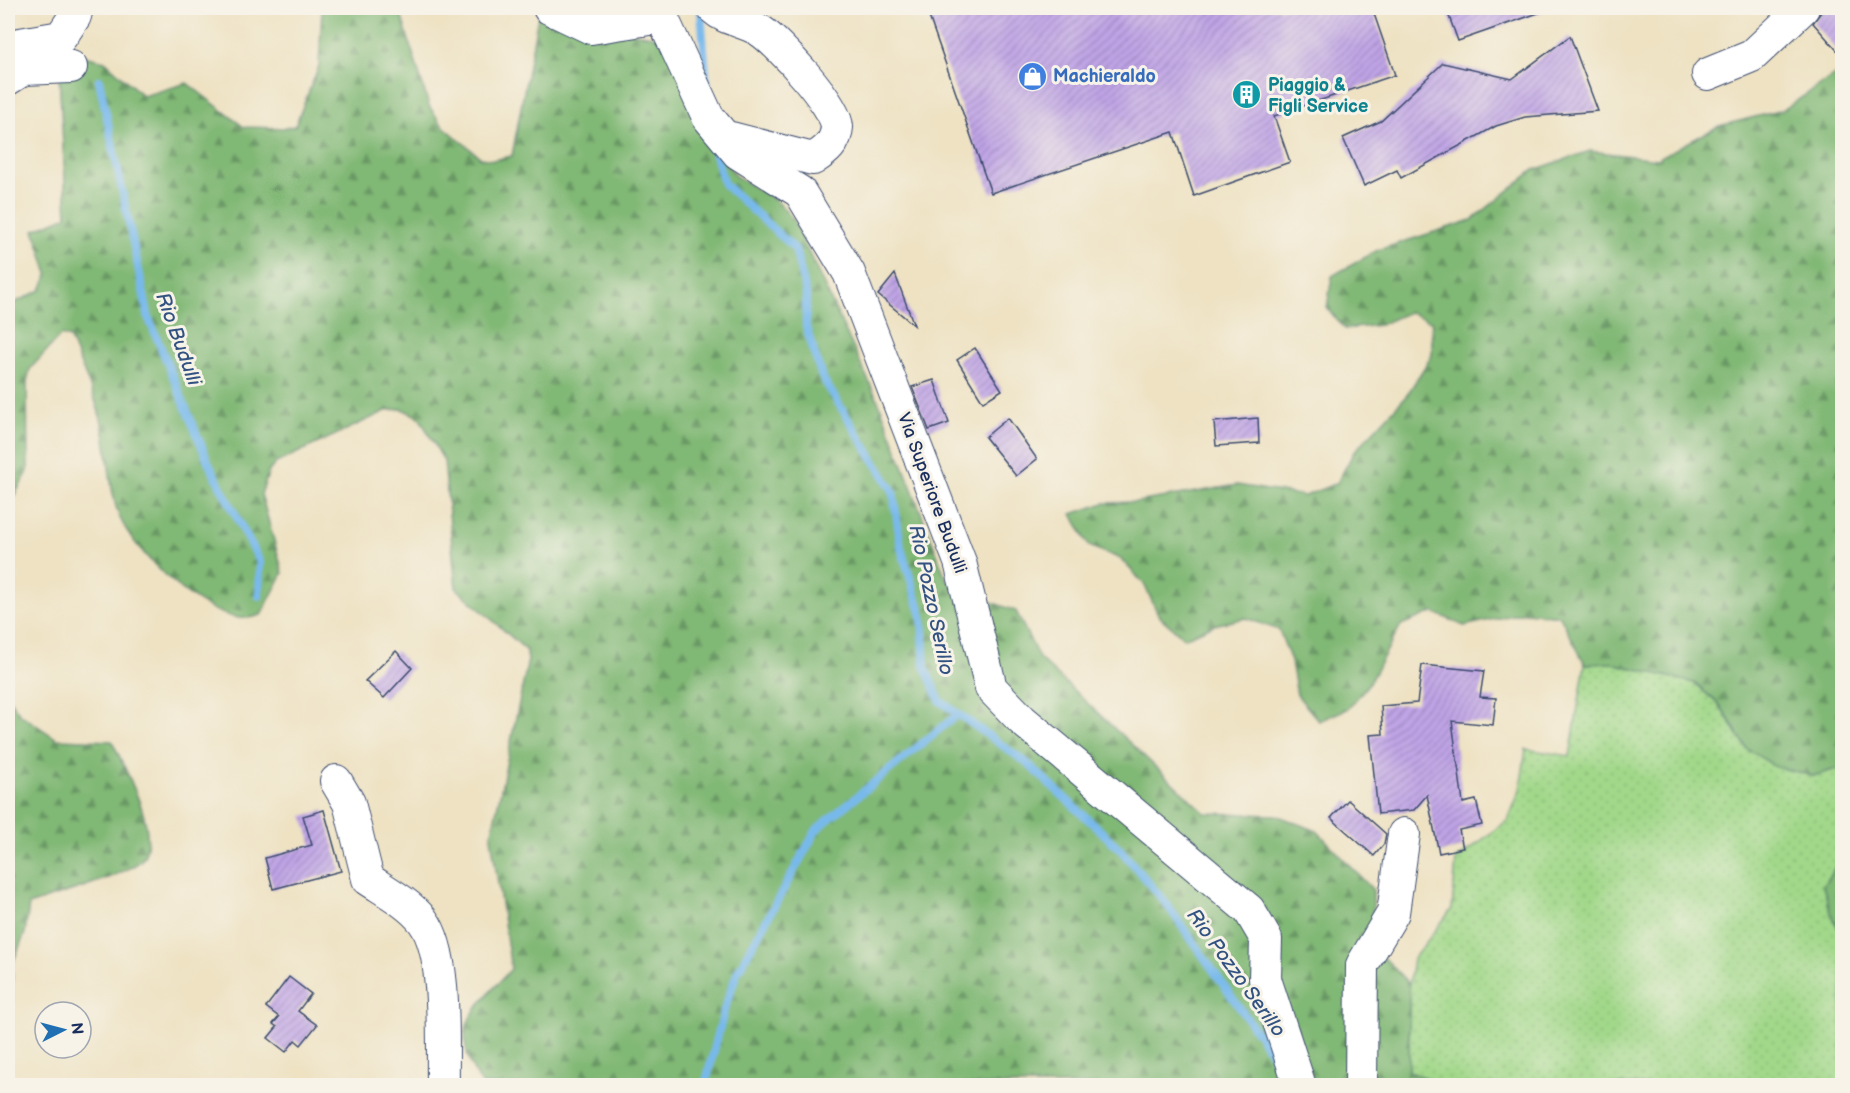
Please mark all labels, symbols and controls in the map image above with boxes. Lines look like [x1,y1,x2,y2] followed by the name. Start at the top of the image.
[1016,60,1048,92] shop icon: Machieraldo
[1053,66,1156,87] place label: Machieraldo
[1268,75,1368,117] place label: Piaggio & Figli Service
[1231,79,1263,111] building icon: Piaggio & Figli Service
[150,289,206,390] water label: Rio Budulli
[893,410,971,576] street label: Via Superiore Budulli
[903,523,959,677] water label: Rio Pozzo Serillo
[1181,904,1291,1042] water label: Rio Pozzo Serillo
[33,1000,93,1060] north arrow
[66,1022,87,1036] text: N

